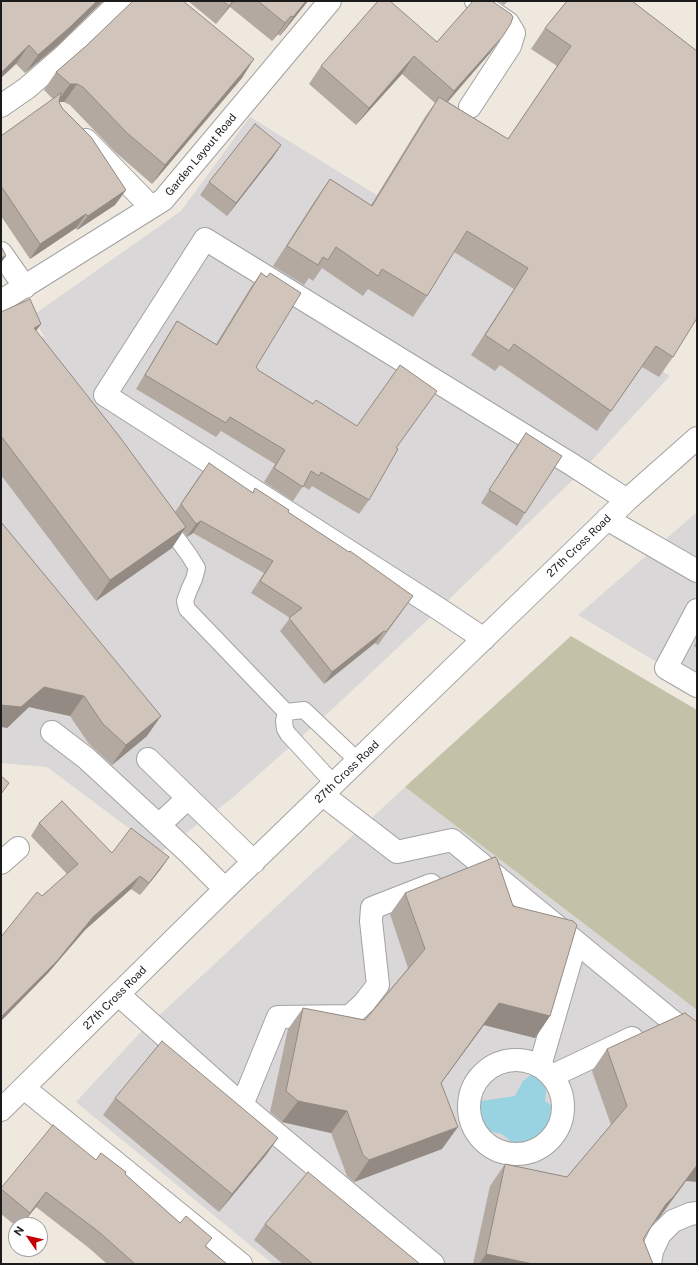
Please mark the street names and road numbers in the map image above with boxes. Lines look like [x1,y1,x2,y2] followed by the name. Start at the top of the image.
[163,111,239,199] street label: Garden Layout Road
[544,512,614,580] street label: 27th Cross Road
[312,738,382,806] street label: 27th Cross Road
[81,964,149,1032] street label: 27th Cross Road

